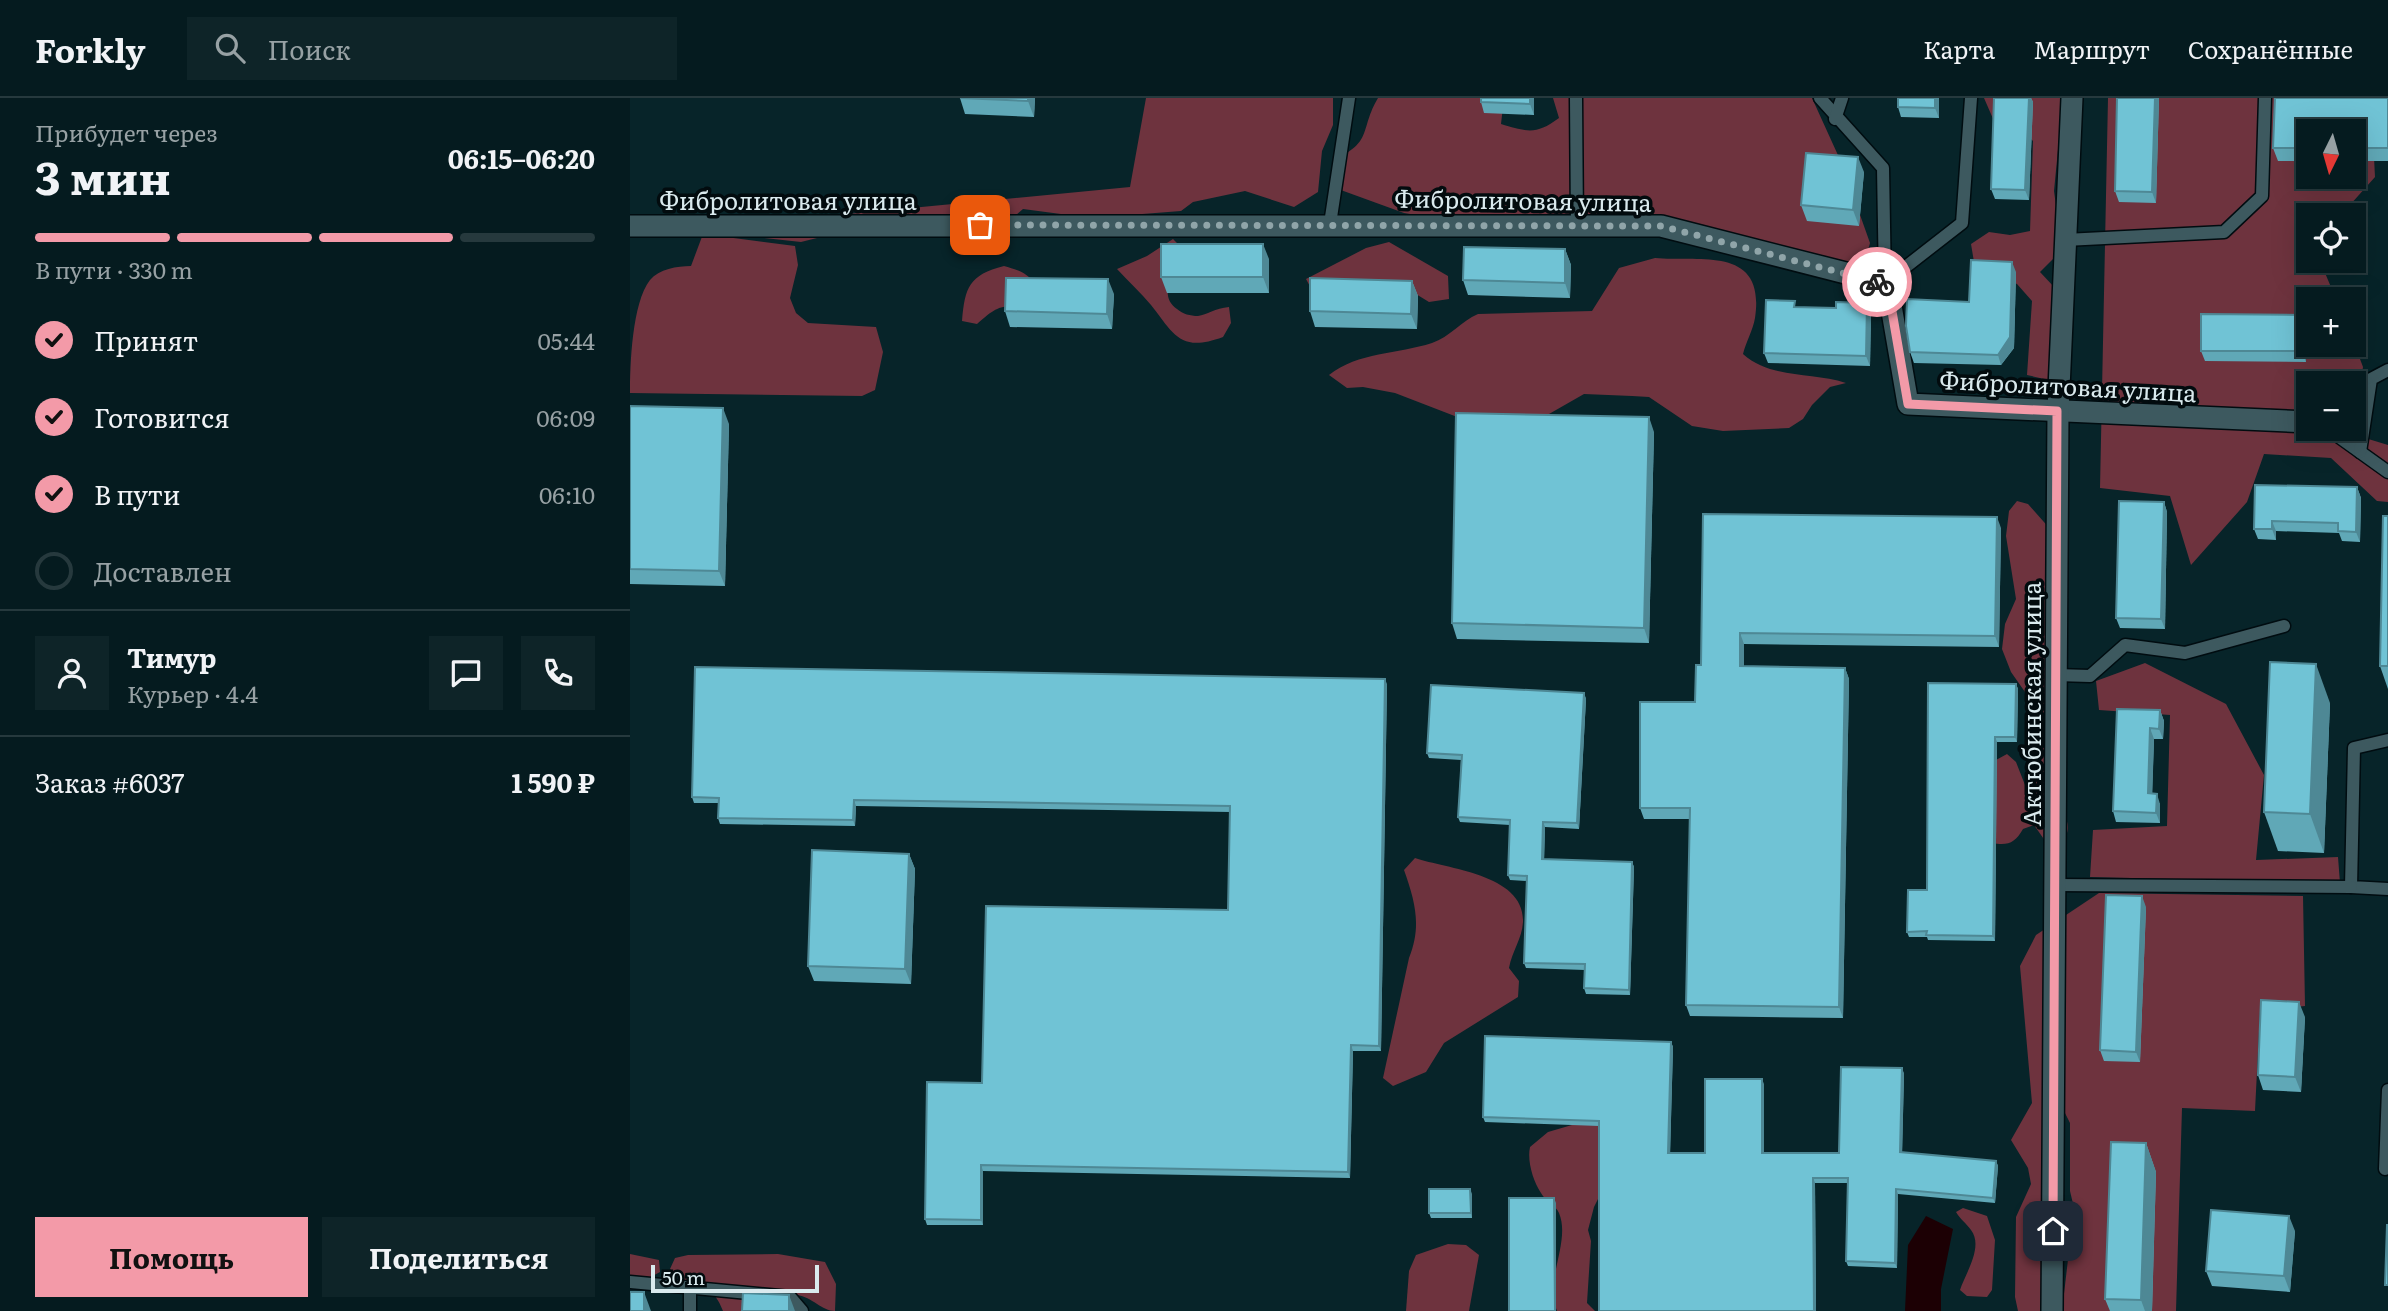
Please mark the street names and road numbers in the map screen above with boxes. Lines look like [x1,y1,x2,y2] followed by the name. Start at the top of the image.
[1394,179,1652,219] street label: Фибролитовая улица
[659,182,917,217] street label: Фибролитовая улица
[1939,361,2197,409] street label: Фибролитовая улица
[2013,581,2048,827] street label: Актюбинская улица

